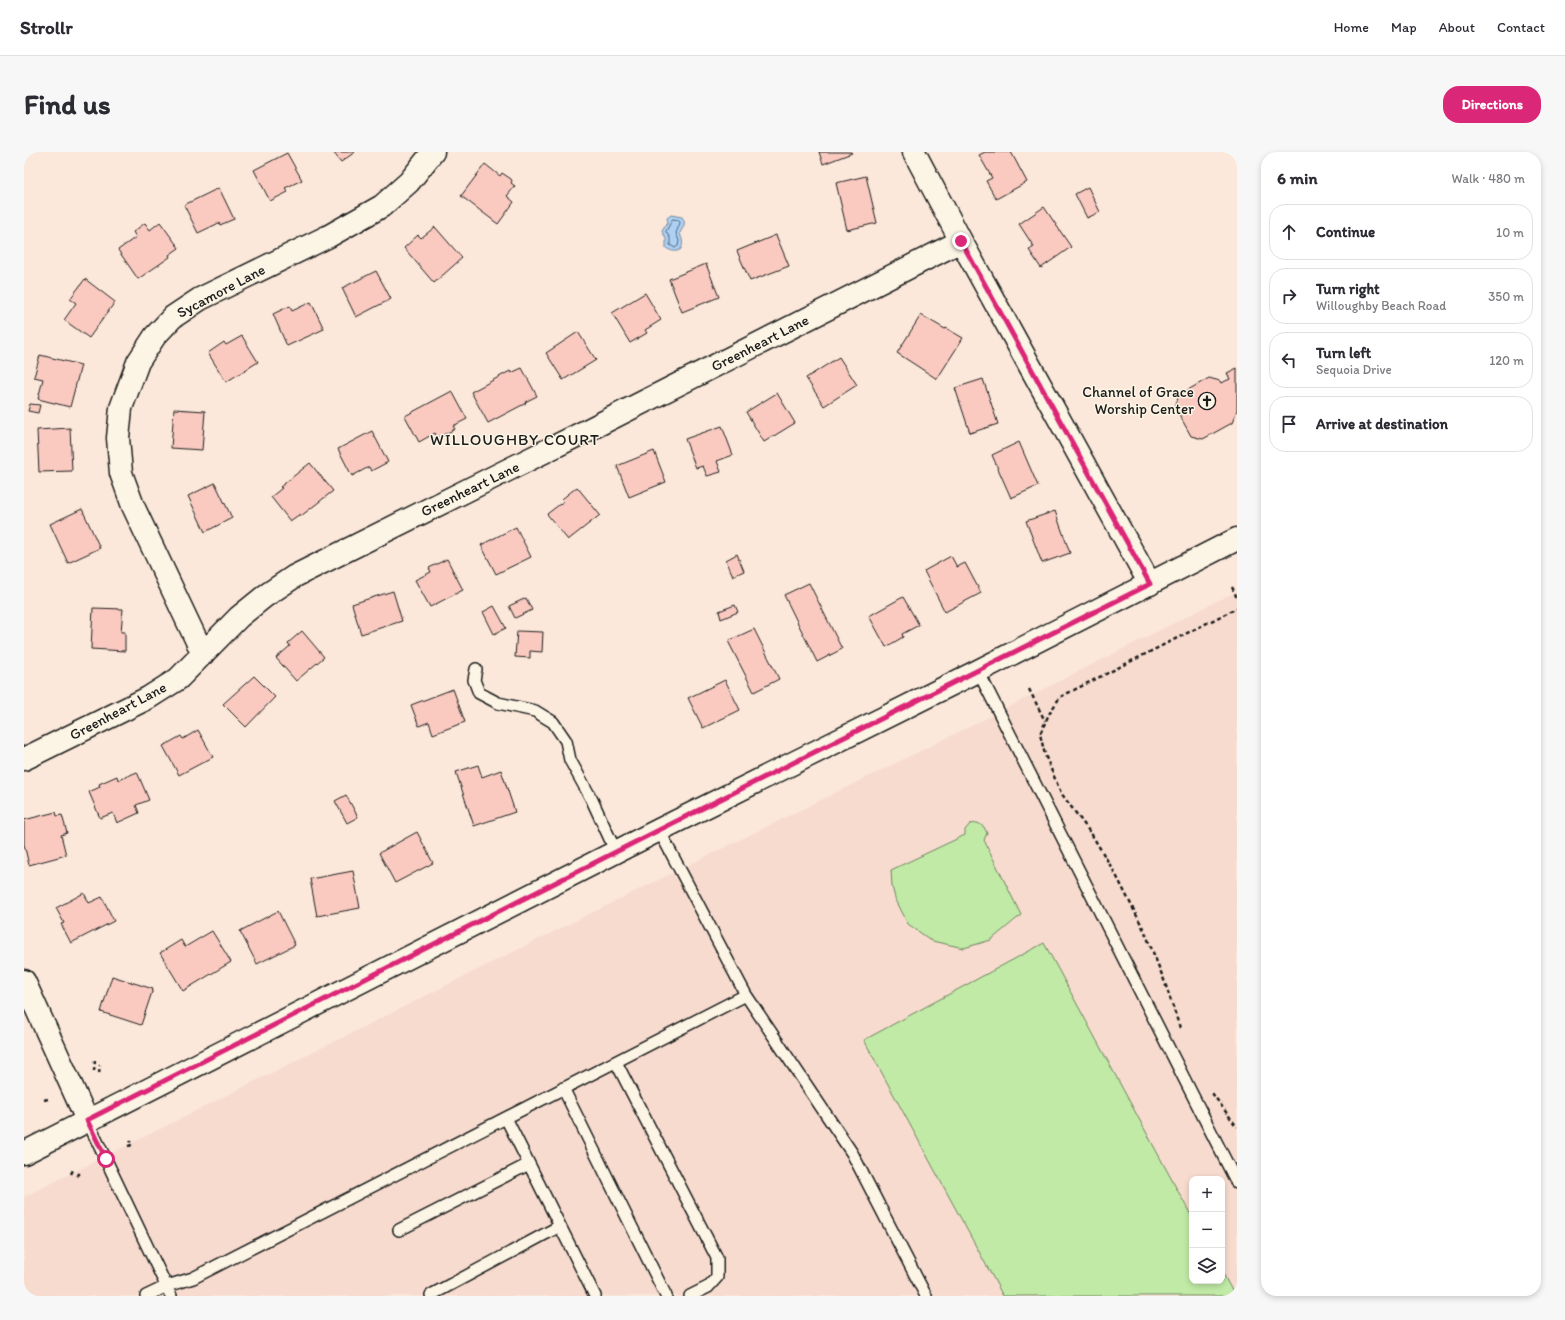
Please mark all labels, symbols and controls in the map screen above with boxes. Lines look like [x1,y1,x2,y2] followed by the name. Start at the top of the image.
[20,16,73,39] text: Strollr
[1334,19,1369,36] text: Home
[1391,19,1417,36] text: Map
[1439,19,1475,36] text: About
[1497,19,1545,36] text: Contact
[1443,86,1541,123] button: Directions
[24,87,111,121] text: Find us
[1277,168,1318,188] text: 6 min
[1451,171,1525,186] text: Walk · 480 m
[1278,221,1300,243] icon: ahead
[1316,223,1375,241] text: Continue
[1496,225,1524,240] text: 10 m
[952,232,970,250] route end
[174,260,268,322] street label: Sycamore Lane
[1316,280,1380,298] text: Turn right
[1278,285,1300,307] icon: right
[1488,289,1524,304] text: 350 m
[1316,298,1446,313] text: Willoughby Beach Road
[708,311,812,375] street label: Greenheart Lane
[1316,344,1371,362] text: Turn left
[1278,349,1300,371] icon: left
[1489,353,1524,368] text: 120 m
[1316,362,1392,377] text: Sequoia Drive
[1082,383,1194,418] place label: Channel of Grace Worship Center
[1197,391,1217,411] church icon: Channel of Grace Worship Center
[1278,413,1300,435] icon: arrive
[1316,415,1448,433] text: Arrive at destination
[430,430,600,449] district label: WILLOUGHBY COURT
[418,457,522,521] street label: Greenheart Lane
[66,678,170,744] street label: Greenheart Lane
[97,1150,115,1168] route start
[1189,1176,1225,1284] map controls
[1189,1176,1225,1212] button: +
[1189,1212,1225,1248] button: −
[1189,1248,1225,1284] button: layers

